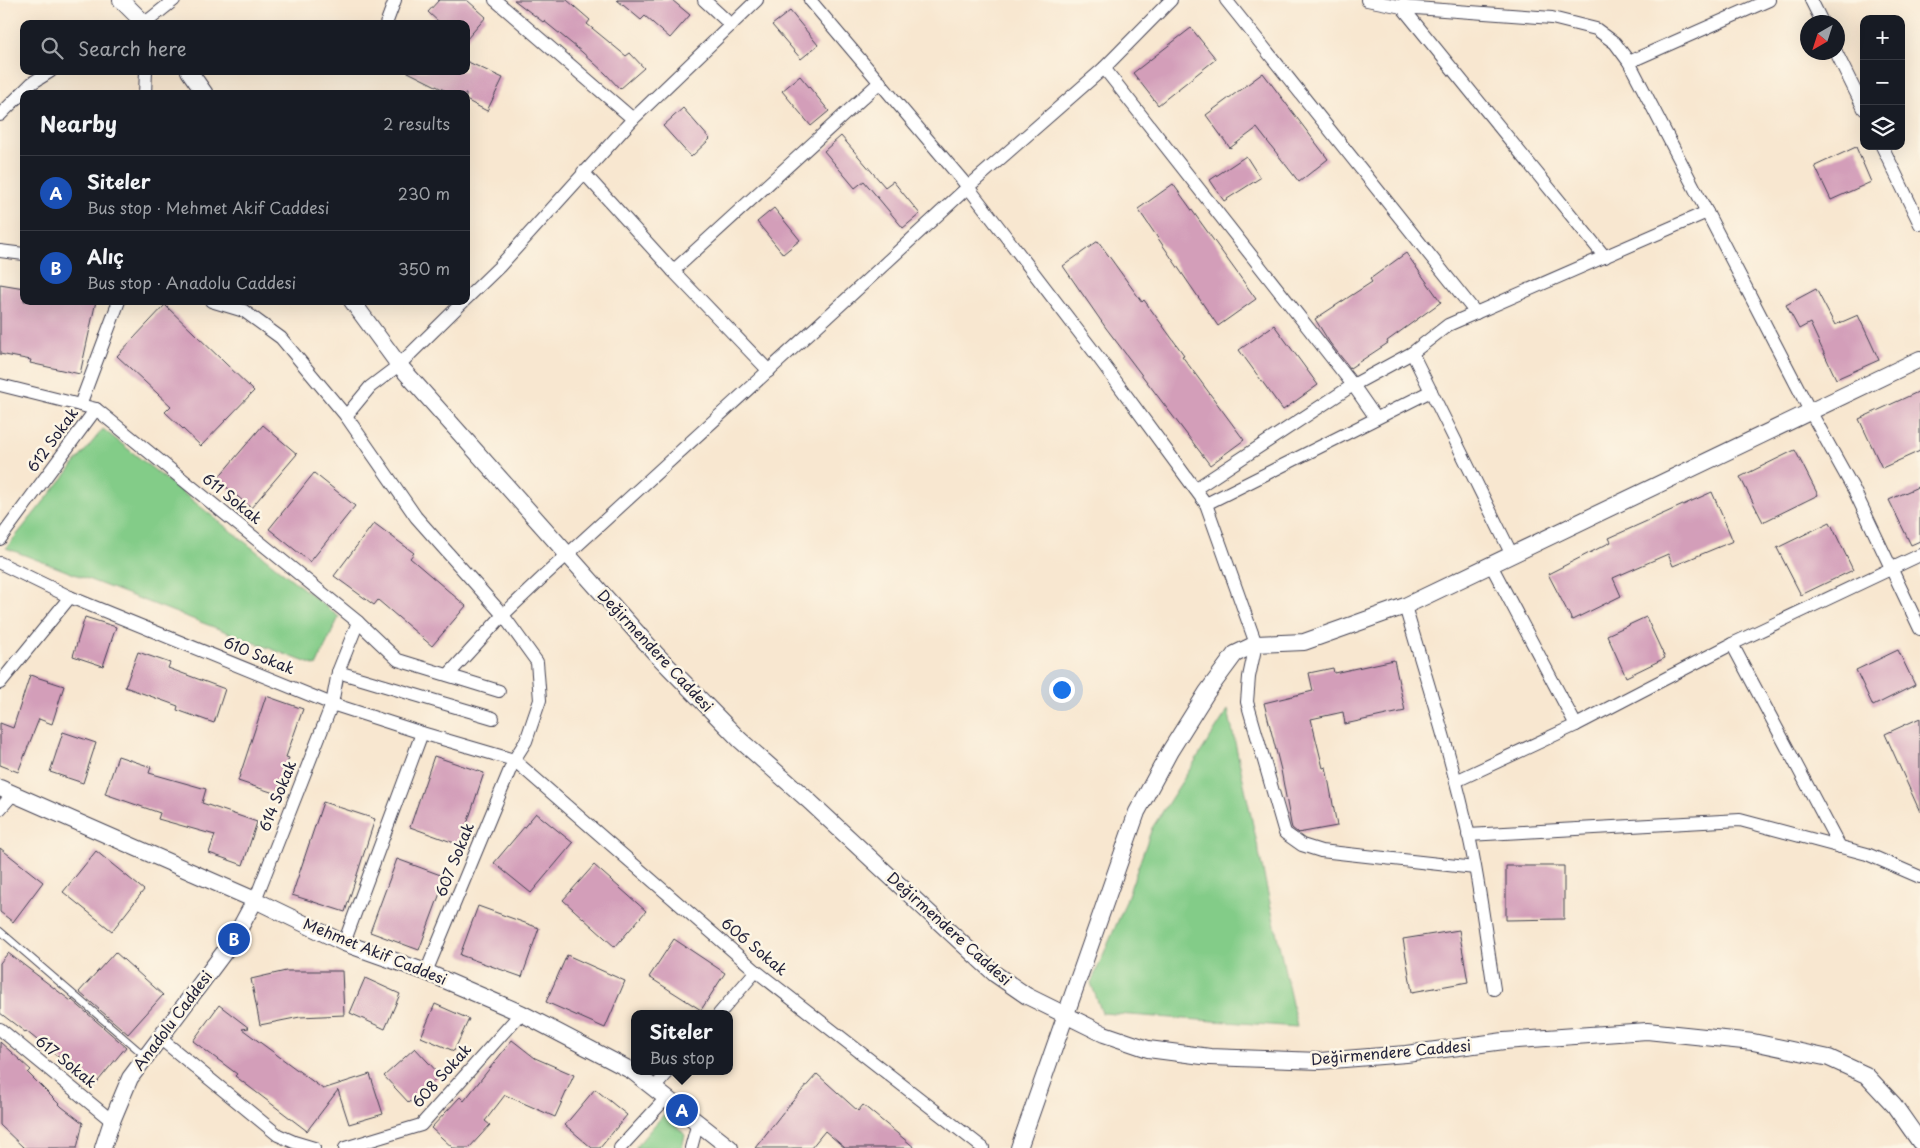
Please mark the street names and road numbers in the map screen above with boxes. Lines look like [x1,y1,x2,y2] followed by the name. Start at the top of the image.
[20,402,83,476] street label: 612 Sokak
[198,467,268,529] street label: 611 Sokak
[593,583,719,717] street label: Değirmendere Caddesi
[221,630,299,679] street label: 610 Sokak
[252,756,301,834] street label: 614 Sokak
[428,818,479,900] street label: 607 Sokak
[883,866,1017,990] street label: Değirmendere Caddesi
[300,911,451,990] street label: Mehmet Akif Caddesi
[717,911,793,981] street label: 606 Sokak
[127,965,217,1075] street label: Anadolu Caddesi
[31,1029,103,1093] street label: 617 Sokak
[1310,1033,1472,1070] street label: Değirmendere Caddesi
[406,1037,476,1112] street label: 608 Sokak

